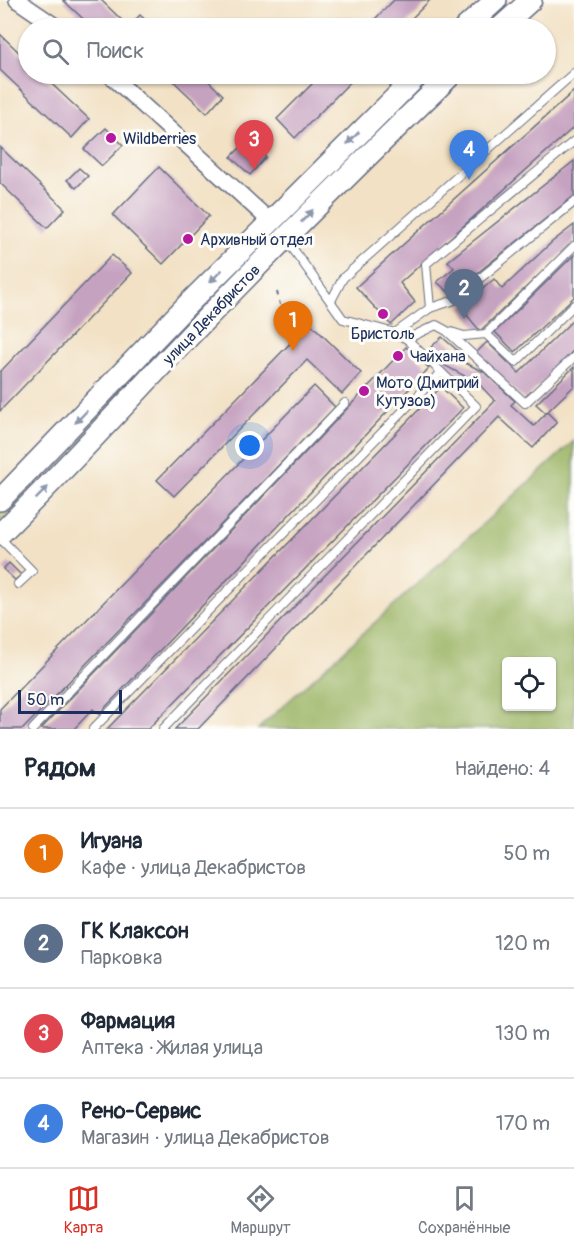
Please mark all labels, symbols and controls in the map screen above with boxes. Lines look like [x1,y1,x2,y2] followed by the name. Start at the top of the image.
[18,18,556,84] search box
[39,35,72,68] icon: search
[87,37,144,65] text: Поиск
[234,120,274,170] pin: 3
[123,129,196,149] place label: Wildberries
[450,130,488,180] pin: 4
[104,131,118,145] marker: Wildberries
[346,131,361,145] one-way arrow
[300,208,314,223] one-way arrow
[200,230,313,250] place label: Архивный отдел
[181,232,195,246] marker: Архивный отдел
[158,260,265,370] street label: улица Декабристов
[209,269,223,283] one-way arrow
[444,270,484,319] pin: 2
[274,302,312,351] pin: 1
[376,307,390,321] marker: Бристоль
[351,324,415,344] place label: Бристоль
[410,347,466,367] place label: Чайхана
[391,349,405,363] marker: Чайхана
[376,373,479,411] place label: Мото (Дмитрий Кутузов)
[357,384,371,398] marker: Мото (Дмитрий Кутузов)
[74,409,88,423] one-way arrow
[235,431,264,460] your location
[34,487,48,501] one-way arrow
[502,657,556,711] map controls
[502,657,556,711] button: locate
[18,687,122,714] scale bar
[27,690,64,710] text: 50 m
[24,752,96,784] text: Рядом
[455,756,550,781] text: Найдено: 4
[81,827,143,855] text: Игуана
[40,841,47,866] text: 1
[503,841,550,866] text: 50 m
[81,855,306,880] text: Кафе · улица Декабристов
[81,917,189,945] text: ГК Клаксон
[38,931,49,956] text: 2
[495,931,550,956] text: 120 m
[81,945,162,970] text: Парковка
[81,1007,175,1035] text: Фармация
[38,1021,49,1046] text: 3
[495,1021,550,1046] text: 130 m
[81,1035,263,1060] text: Аптека · Жилая улица
[81,1097,202,1125] text: Рено-Сервис
[38,1111,49,1136] text: 4
[496,1111,550,1136] text: 170 m
[81,1125,330,1150] text: Магазин · улица Декабристов
[64,1182,103,1238] tab: Карта
[231,1182,291,1238] tab: Маршрут
[418,1182,510,1238] tab: Сохранённые

